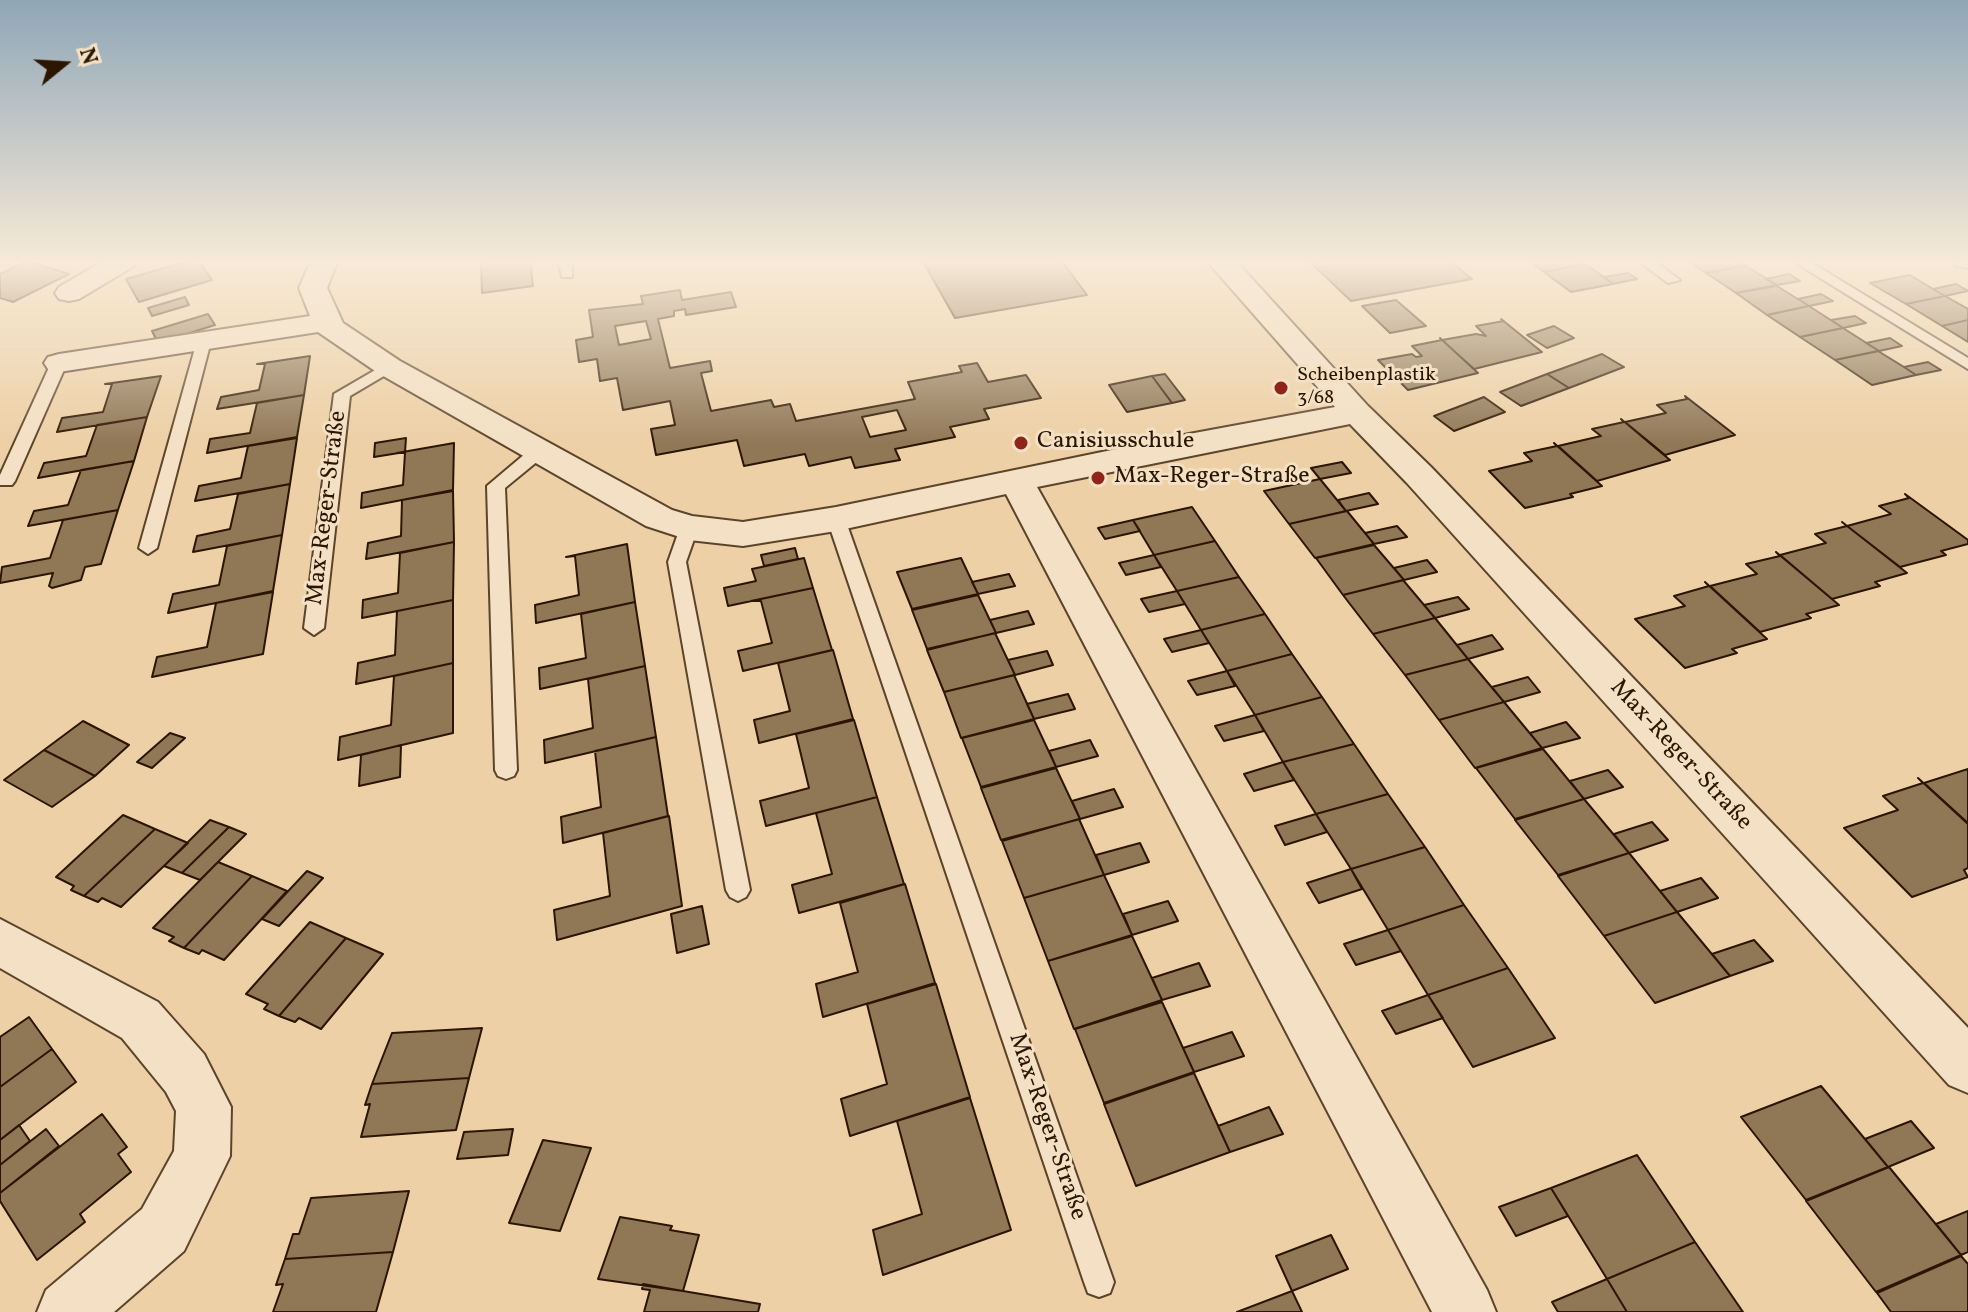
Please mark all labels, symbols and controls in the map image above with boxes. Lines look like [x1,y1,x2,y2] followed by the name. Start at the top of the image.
[24,24,104,104] north arrow
[70,44,105,69] text: N
[1297,364,1436,411] place label: Scheibenplastik 3/68
[1272,379,1290,397] marker: Scheibenplastik 3/68
[302,409,354,607] street label: Max-Reger-Straße
[1037,429,1194,457] place label: Canisiusschule
[1012,434,1030,452] marker: Canisiusschule
[1114,464,1310,492] place label: Max-Reger-Straße
[1089,469,1107,487] marker: Max-Reger-Straße
[1603,675,1757,837] street label: Max-Reger-Straße
[1001,1030,1091,1224] street label: Max-Reger-Straße

